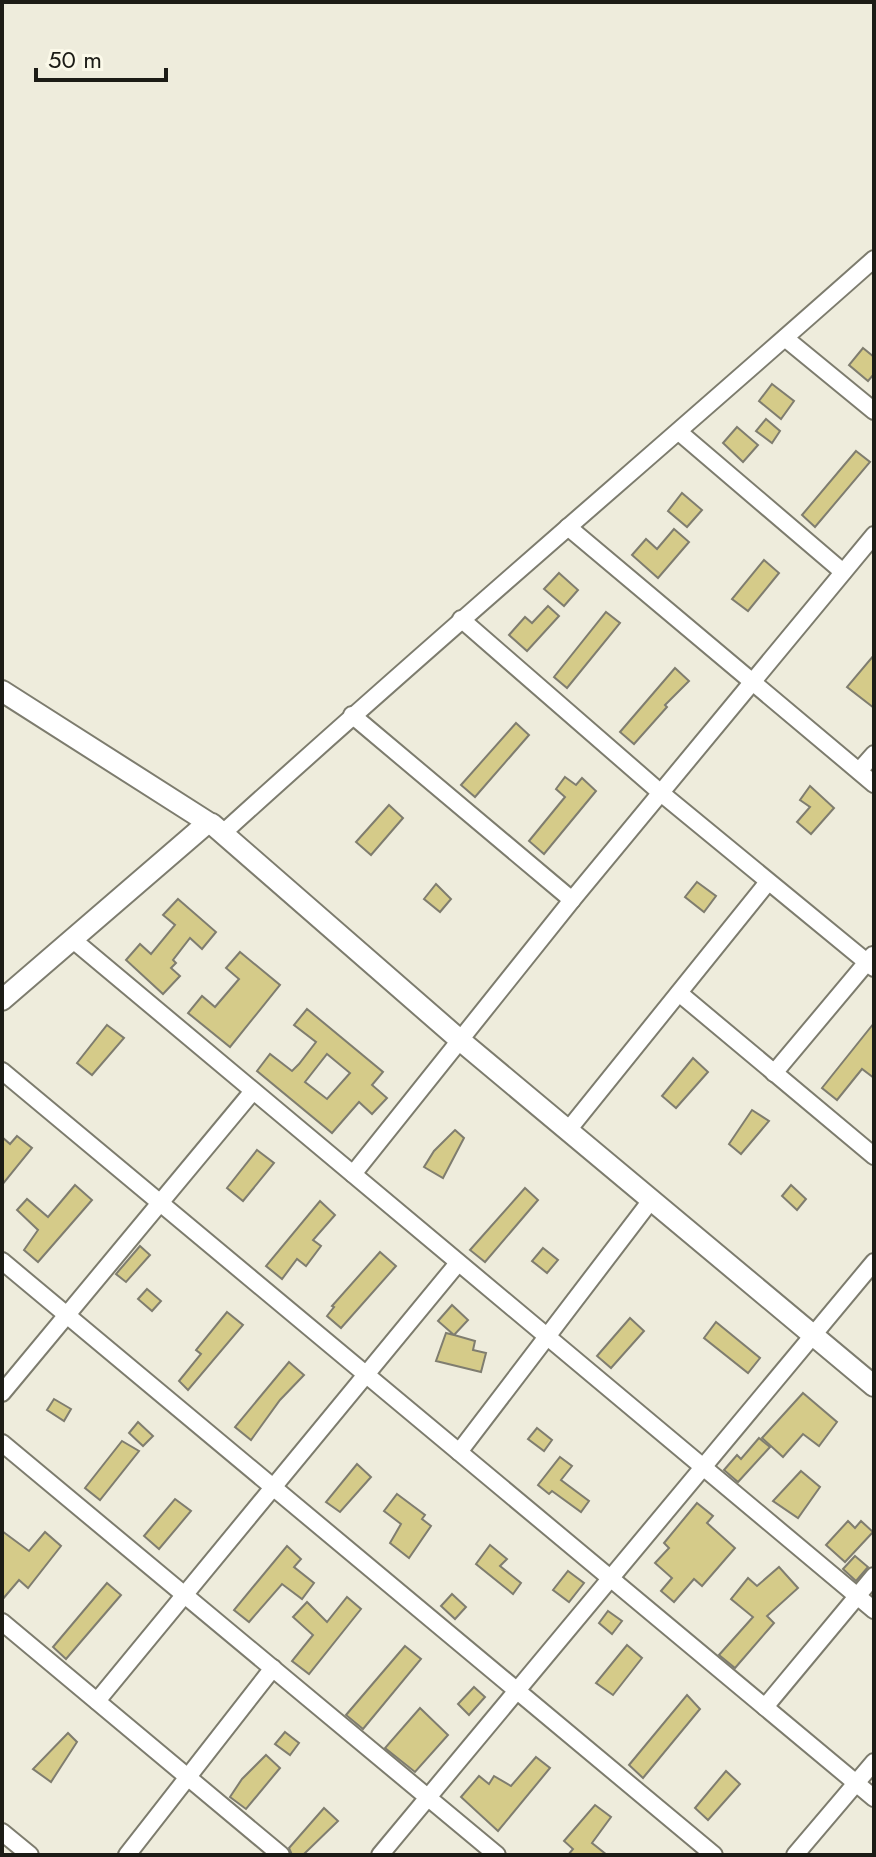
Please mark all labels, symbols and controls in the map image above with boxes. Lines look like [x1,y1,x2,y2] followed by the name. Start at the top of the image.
[36,32,166,82] scale bar
[48,42,102,77] text: 50 m

